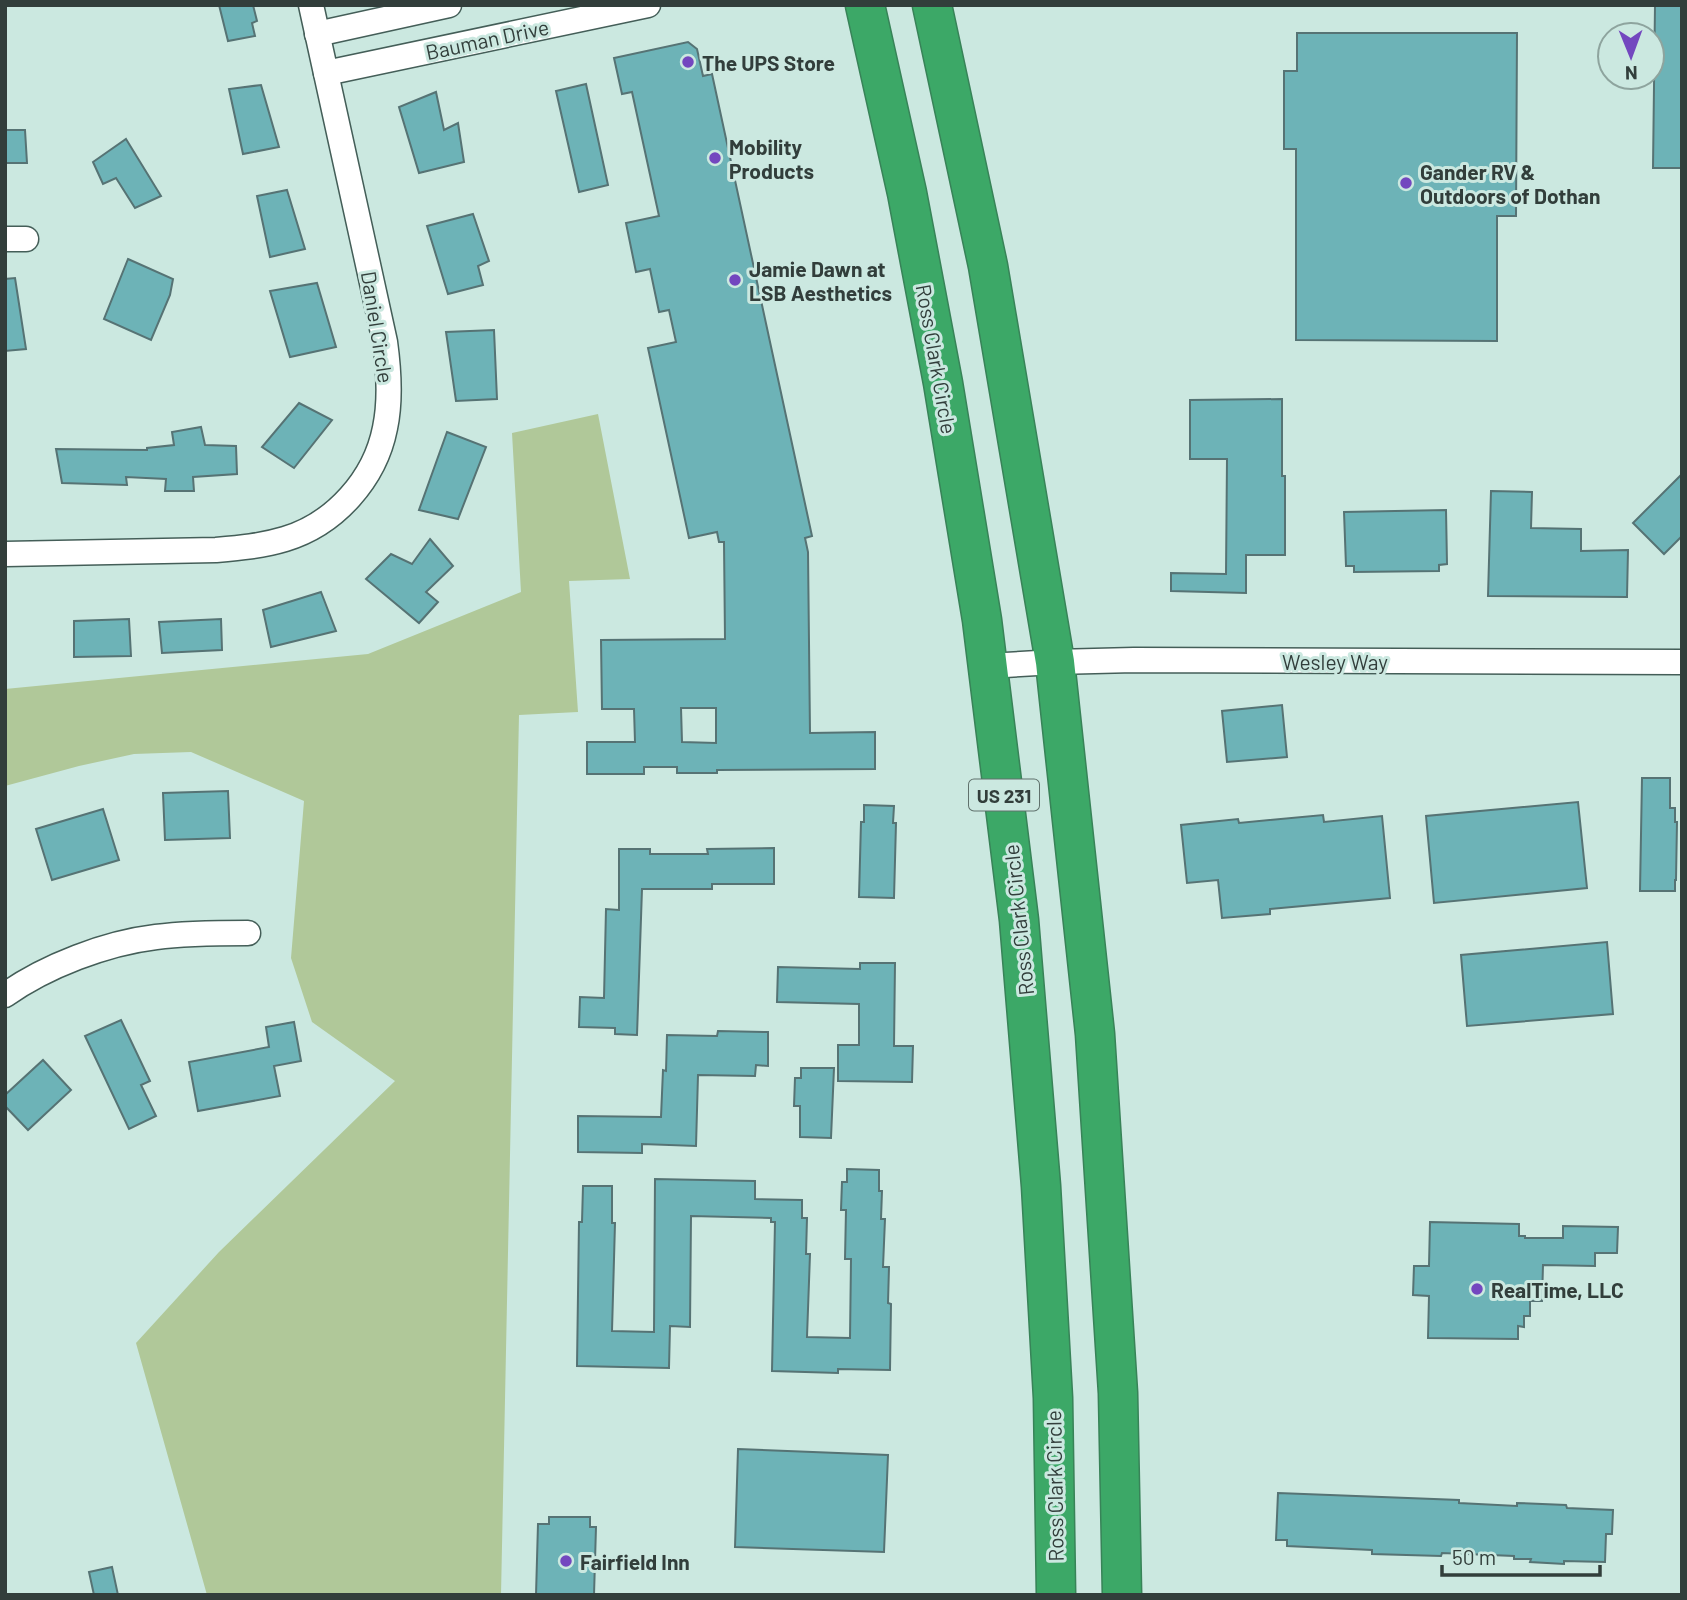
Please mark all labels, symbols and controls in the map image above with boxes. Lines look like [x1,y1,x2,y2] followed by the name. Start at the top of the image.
[423,14,551,64] street label: Bauman Drive
[1596,21,1666,91] north arrow
[702,50,835,75] place label: The UPS Store
[680,54,696,70] marker: The UPS Store
[1625,62,1638,85] text: N
[729,134,814,183] place label: Mobility Products
[707,150,723,166] marker: Mobility Products
[1420,159,1600,208] place label: Gander RV & Outdoors of Dothan
[1398,175,1414,191] marker: Gander RV & Outdoors of Dothan
[749,256,892,305] place label: Jamie Dawn at LSB Aesthetics
[357,269,399,385] street label: Daniel Circle
[727,272,743,288] marker: Jamie Dawn at LSB Aesthetics
[912,282,962,436] street label: Ross Clark Circle
[1282,649,1388,674] street label: Wesley Way
[969,780,1039,810] road number: US 231
[998,843,1038,997] street label: Ross Clark Circle
[1491,1277,1624,1302] place label: RealTime, LLC
[1469,1281,1485,1297] marker: RealTime, LLC
[1040,1410,1068,1562] street label: Ross Clark Circle
[1442,1534,1600,1578] scale bar
[1452,1544,1496,1569] text: 50 m
[580,1549,690,1574] place label: Fairfield Inn
[558,1553,574,1569] marker: Fairfield Inn

